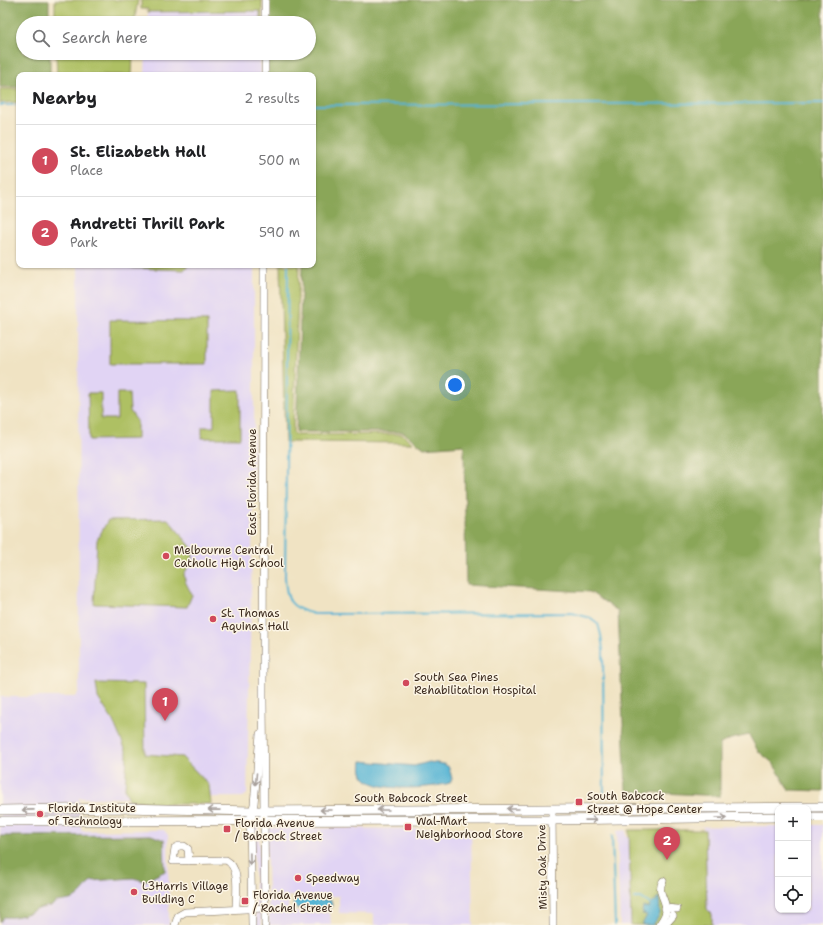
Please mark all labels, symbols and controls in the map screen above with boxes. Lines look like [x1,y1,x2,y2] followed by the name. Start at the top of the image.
[16,16,316,60] search box
[30,27,52,49] icon: search
[62,28,148,48] text: Search here
[32,87,97,109] text: Nearby
[244,90,300,107] text: 2 results
[70,142,206,162] text: St. Elizabeth Hall
[42,152,48,169] text: 1
[258,152,300,169] text: 500 m
[70,162,103,179] text: Place
[70,214,225,234] text: Andretti Thrill Park
[40,224,50,241] text: 2
[259,224,300,241] text: 590 m
[70,234,98,251] text: Park
[445,375,465,395] your location
[245,428,260,536] street label: East Florida Avenue
[174,543,284,571] place label: Melbourne Central Catholic High School
[161,551,171,561] marker: Melbourne Central Catholic High School
[221,606,289,634] place label: St. Thomas Aquinas Hall
[208,614,218,624] marker: St. Thomas Aquinas Hall
[414,670,537,698] place label: South Sea Pines Rehabilitation Hospital
[401,678,411,688] marker: South Sea Pines Rehabilitation Hospital
[152,688,178,721] pin: 1
[253,772,260,785] one-way arrow
[587,789,702,817] place label: South Babcock Street @ Hope Center
[354,791,468,806] street label: South Babcock Street
[574,797,584,807] marker: South Babcock Street @ Hope Center
[48,801,136,829] place label: Florida Institute of Technology
[507,805,520,813] one-way arrow
[775,805,811,913] map controls
[775,805,811,841] button: +
[22,806,35,814] one-way arrow
[208,806,221,814] one-way arrow
[320,806,333,814] one-way arrow
[377,806,390,814] one-way arrow
[35,809,45,819] marker: Florida Institute of Technology
[416,814,523,842] place label: Wal-Mart Neighborhood Store
[714,814,727,822] one-way arrow
[235,816,322,844] place label: Florida Avenue / Babcock Street
[584,816,597,823] one-way arrow
[403,822,413,832] marker: Wal-Mart Neighborhood Store
[222,824,232,834] marker: Florida Avenue / Babcock Street
[534,824,551,910] street label: Misty Oak Drive
[654,827,680,860] pin: 2
[775,841,811,877] button: −
[247,852,254,865] one-way arrow
[306,871,360,886] place label: Speedway
[293,873,303,883] marker: Speedway
[775,877,811,913] button: locate
[142,879,228,907] place label: L3Harris Village Building C
[129,887,139,897] marker: L3Harris Village Building C
[253,888,333,916] place label: Florida Avenue / Rachel Street
[240,896,250,906] marker: Florida Avenue / Rachel Street

